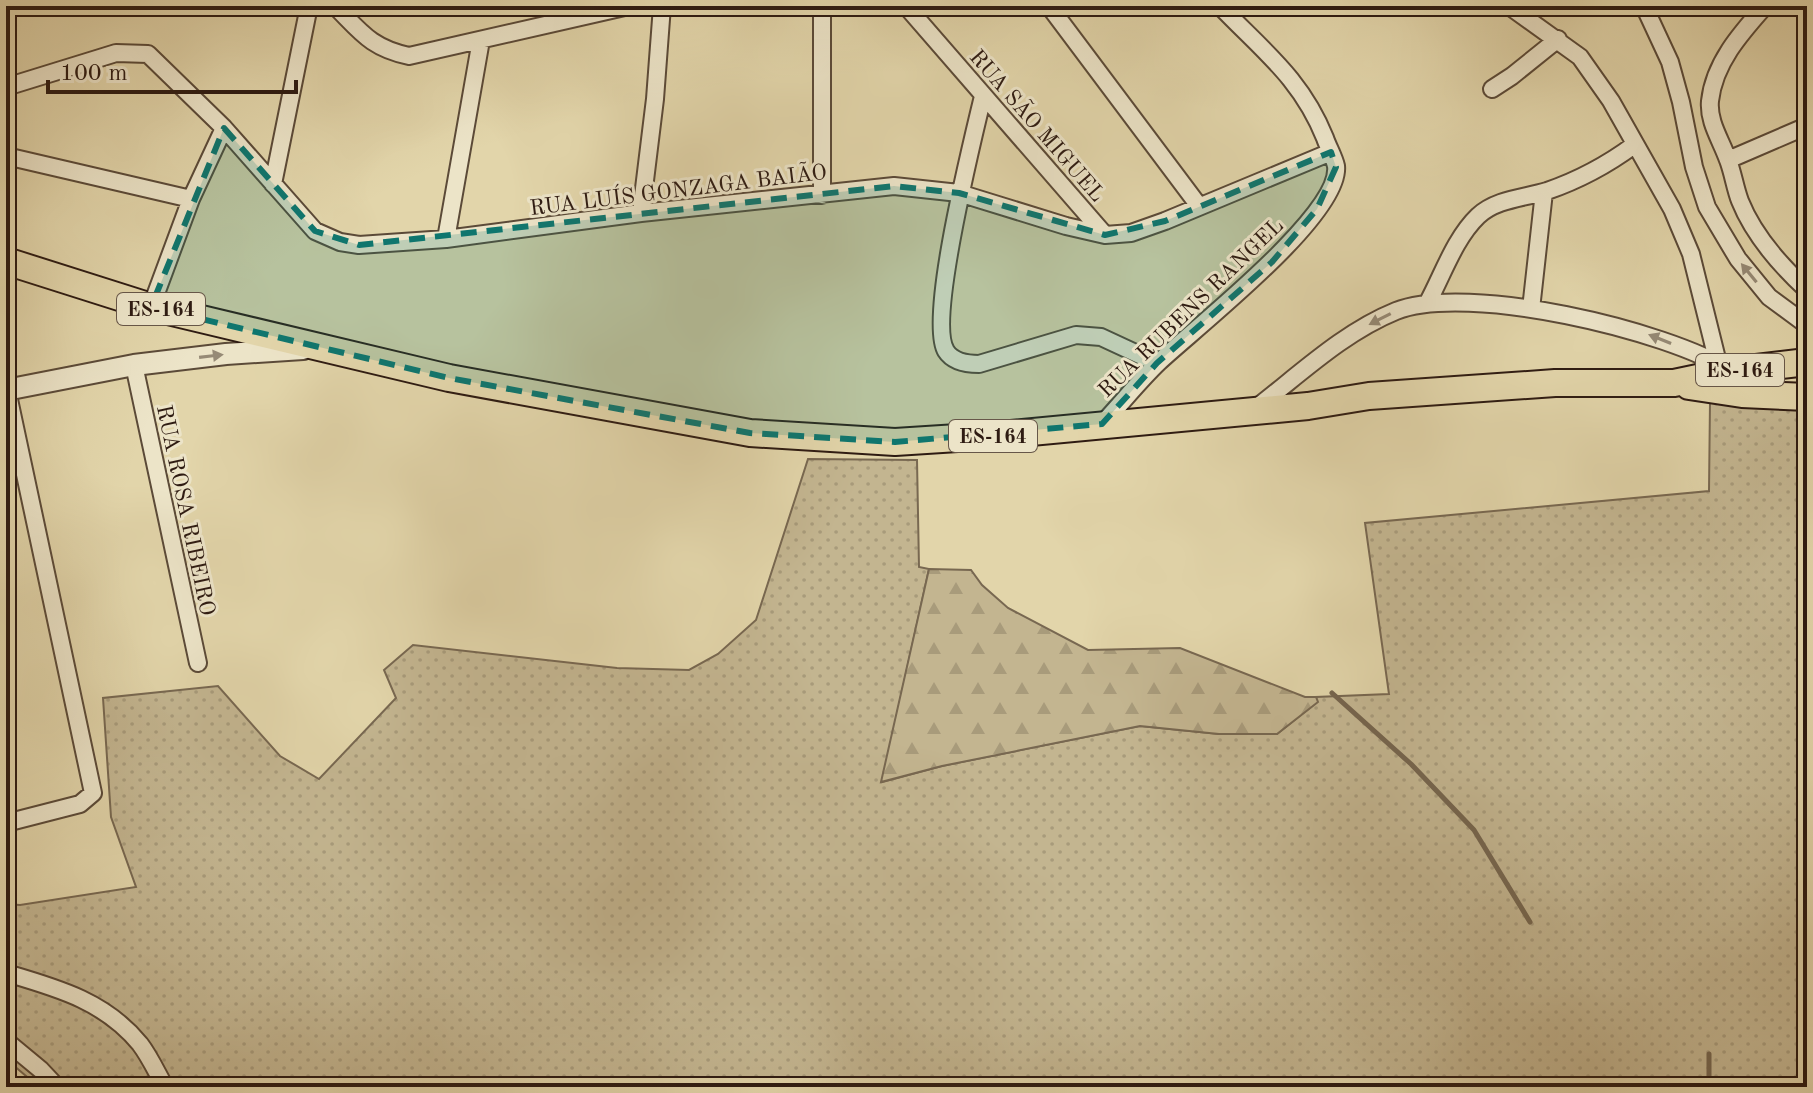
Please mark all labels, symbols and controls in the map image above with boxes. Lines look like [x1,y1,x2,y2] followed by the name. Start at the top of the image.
[48,44,296,94] scale bar
[965,44,1111,207] street label: RUA SÃO MIGUEL
[60,62,128,86] text: 100 m
[528,159,828,220] street label: RUA LUÍS GONZAGA BAIÃO
[1095,215,1288,402] street label: RUA RUBENS RANGEL
[1741,263,1758,283] one-way arrow
[117,293,205,325] road number: ES-164
[1368,313,1391,326] one-way arrow
[1648,332,1672,345] one-way arrow
[199,349,224,362] one-way arrow
[1696,354,1784,386] road number: ES-164
[152,403,218,618] street label: RUA ROSA RIBEIRO
[949,420,1037,452] road number: ES-164

